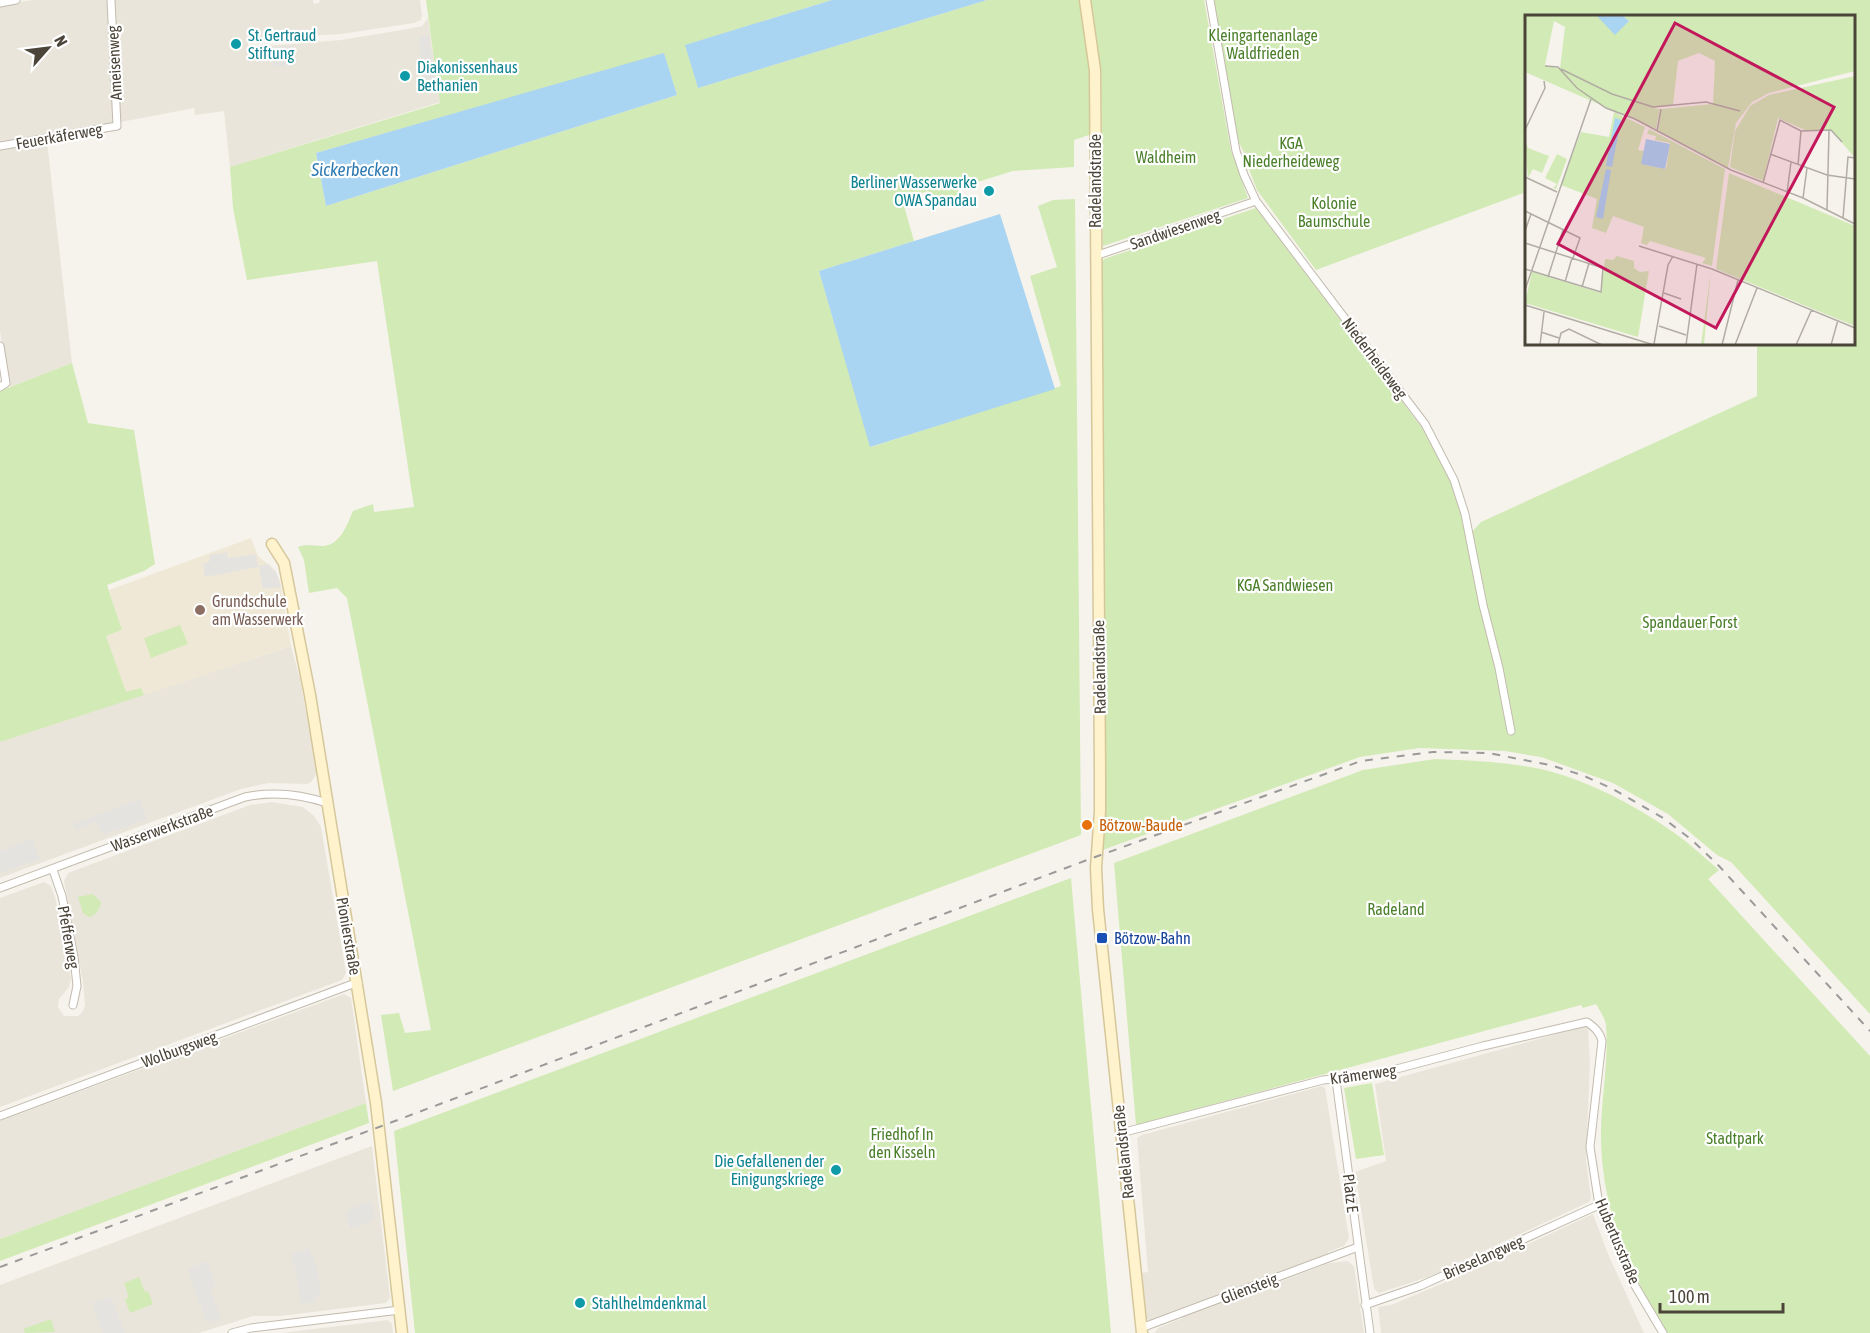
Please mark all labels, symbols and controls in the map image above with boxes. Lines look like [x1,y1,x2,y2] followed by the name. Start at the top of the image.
[1525,15,1855,345] inset map
[18,18,78,78] north arrow
[103,25,126,101] street label: Ameisenweg
[248,26,316,63] place label: St. Gertraud Stiftung
[1208,26,1318,62] park label: Kleingartenanlage Waldfrieden
[51,33,71,49] text: N
[229,37,243,51] marker: St. Gertraud Stiftung
[417,58,518,94] place label: Diakonissenhaus Bethanien
[398,69,412,83] marker: Diakonissenhaus Bethanien
[14,120,104,153] street label: Feuerkäferweg
[1086,134,1104,228] street label: Radelandstraße
[1243,134,1340,171] park label: KGA Niederheideweg
[1136,148,1196,166] park label: Waldheim
[311,159,399,180] water label: Sickerbecken
[850,173,977,210] place label: Berliner Wasserwerke OWA Spandau
[982,184,996,198] marker: Berliner Wasserwerke OWA Spandau
[1298,194,1370,230] park label: Kolonie Baumschule
[1128,205,1223,254] street label: Sandwiesenweg
[1338,314,1411,403] street label: Niederheideweg
[1237,576,1333,594] park label: KGA Sandwiesen
[212,592,303,628] place label: Grundschule am Wasserwerk
[193,603,207,617] marker: Grundschule am Wasserwerk
[1642,613,1738,632] park label: Spandauer Forst
[1089,620,1109,714] street label: Radelandstraße
[109,801,215,855] street label: Wasserwerkstraße
[1099,816,1183,834] place label: Bötzow-Baude
[1080,818,1094,832] marker: Bötzow-Baude
[333,896,365,976] street label: Pionierstraße
[1367,900,1425,918] park label: Radeland
[54,904,83,970] street label: Pfefferweg
[1114,929,1191,947] place label: Bötzow-Bahn
[1095,931,1109,945] marker: Bötzow-Bahn
[139,1027,219,1072] street label: Wolburgsweg
[1329,1060,1398,1089] street label: Krämerweg
[1109,1104,1137,1200] street label: Radelandstraße
[869,1125,935,1161] park label: Friedhof In den Kisseln
[1706,1129,1764,1148] park label: Stadtpark
[714,1152,824,1189] place label: Die Gefallenen der Einigungskriege
[829,1163,843,1177] marker: Die Gefallenen der Einigungskriege
[1340,1173,1362,1214] street label: Platz E
[1592,1195,1644,1287] street label: Hubertusstraße
[1440,1231,1526,1284] street label: Brieselangweg
[1218,1269,1280,1308] street label: Gliensteig
[1660,1276,1783,1314] scale bar
[1669,1286,1710,1307] text: 100 m
[592,1294,707,1312] place label: Stahlhelmdenkmal
[573,1296,587,1310] marker: Stahlhelmdenkmal

